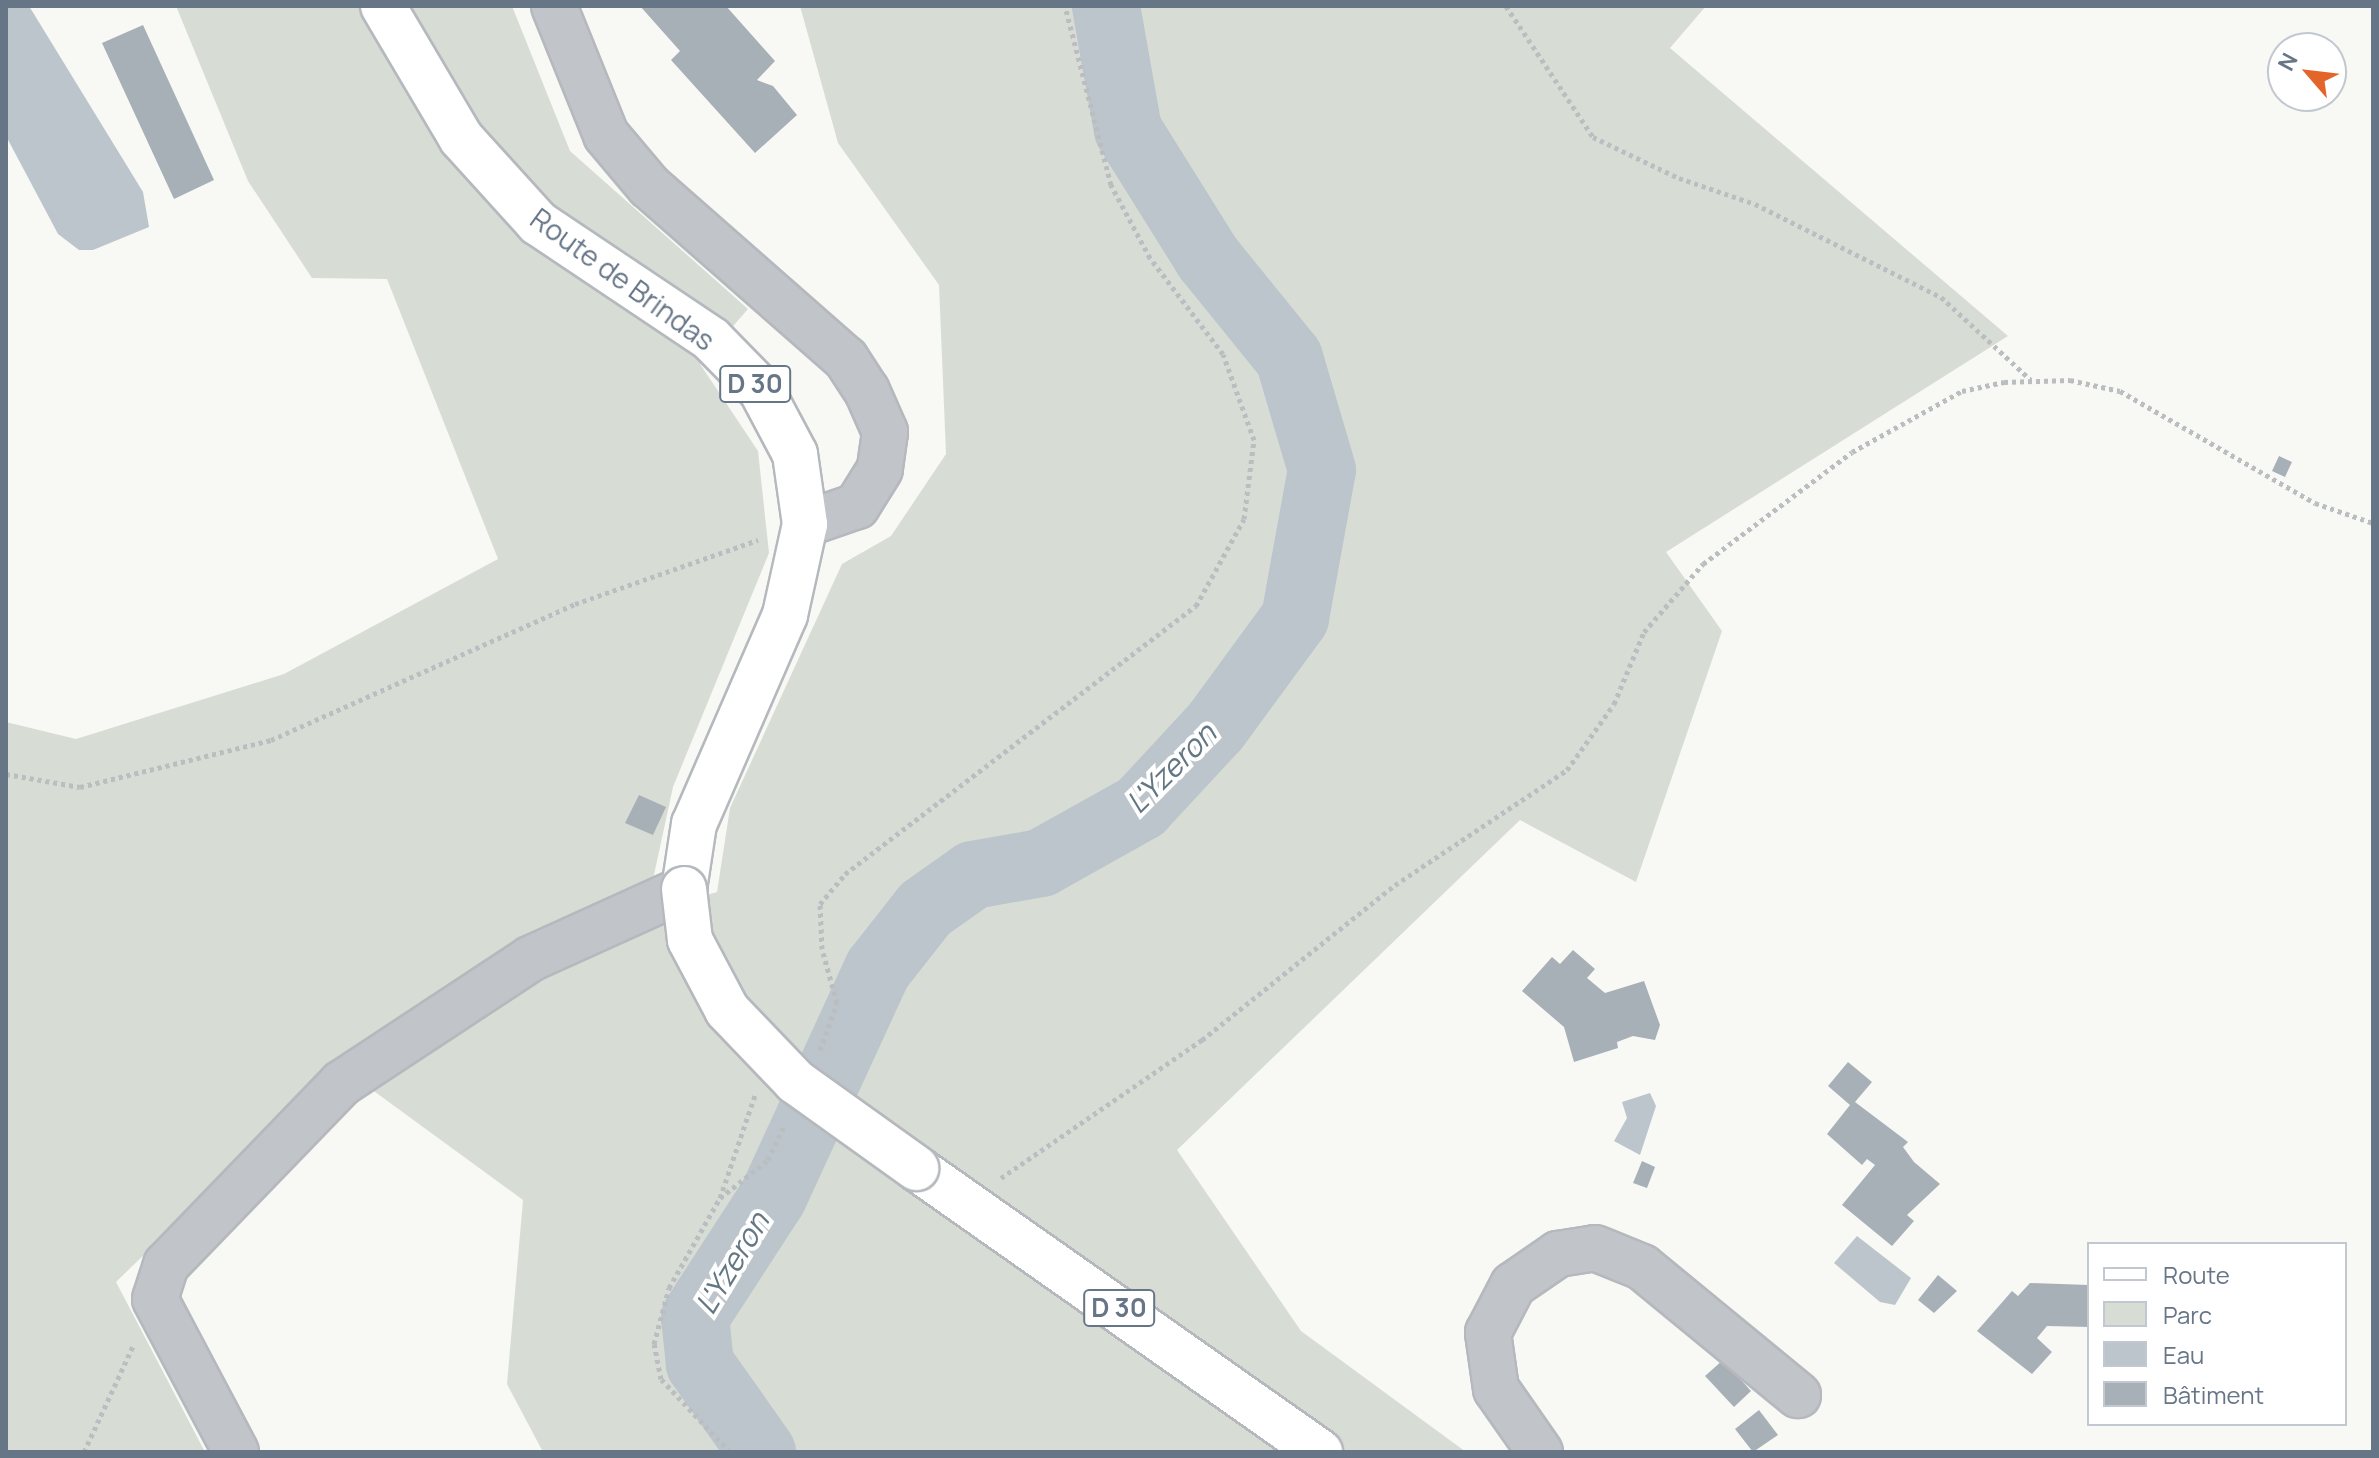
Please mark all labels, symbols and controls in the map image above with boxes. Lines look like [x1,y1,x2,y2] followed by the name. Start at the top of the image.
[2267,32,2347,112] north arrow
[2271,48,2305,76] text: N
[524,201,722,357] street label: Route de Brindas
[719,362,791,406] road number: D 30
[1119,716,1223,820] water label: L'Yzeron
[688,1206,776,1320] water label: L'Yzeron
[2087,1242,2347,1426] legend
[2163,1258,2230,1291] text: Route
[1083,1286,1155,1330] road number: D 30
[2163,1298,2212,1331] text: Parc
[2163,1338,2204,1371] text: Eau
[2163,1378,2264,1411] text: Bâtiment

